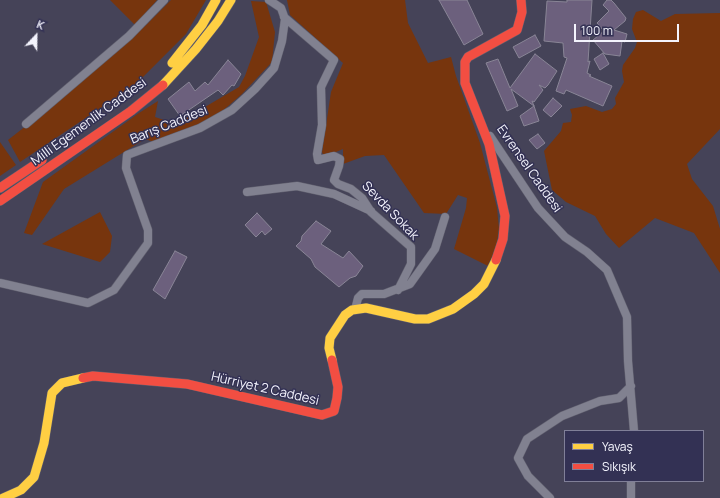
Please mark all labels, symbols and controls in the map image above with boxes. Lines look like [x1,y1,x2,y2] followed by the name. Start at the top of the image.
[16,16,56,56] north arrow
[35,16,47,33] text: K
[576,16,681,42] scale bar
[581,22,613,39] text: 100 m
[28,75,150,169] street label: Milli Egemenlik Caddesi
[128,102,210,148] street label: Barış Caddesi
[493,122,565,216] street label: Evrensel Caddesi
[358,179,422,243] street label: Sevda Sokak
[209,369,321,409] street label: Hürriyet 2 Caddesi
[564,430,704,482] legend
[602,438,633,455] text: Yavaş
[602,458,636,475] text: Sıkışık

